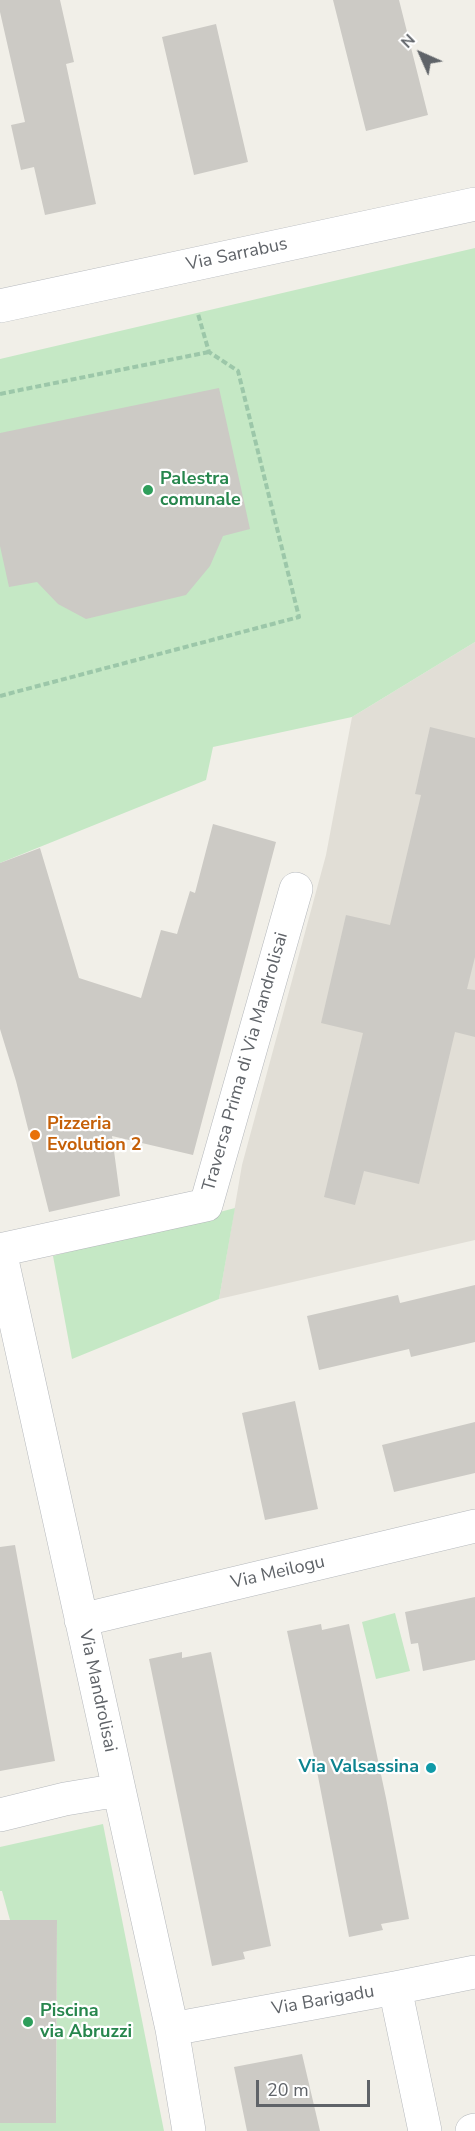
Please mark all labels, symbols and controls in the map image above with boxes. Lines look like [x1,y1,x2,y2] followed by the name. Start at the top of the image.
[391,24,451,84] north arrow
[396,29,420,53] text: N
[184,234,290,276] street label: Via Sarrabus
[160,469,241,512] place label: Palestra comunale
[141,483,155,497] marker: Palestra comunale
[199,930,293,1194] street label: Traversa Prima di Via Mandrolisai
[47,1114,141,1156] place label: Pizzeria Evolution 2
[28,1128,42,1142] marker: Pizzeria Evolution 2
[229,1552,327,1594] street label: Via Meilogu
[73,1628,121,1754] street label: Via Mandrolisai
[298,1757,419,1779] place label: Via Valsassina
[424,1761,438,1775] marker: Via Valsassina
[270,1981,376,2021] street label: Via Barigadu
[40,2001,132,2044] place label: Piscina via Abruzzi
[21,2015,35,2029] marker: Piscina via Abruzzi
[259,2068,373,2106] scale bar
[267,2078,309,2102] text: 20 m

